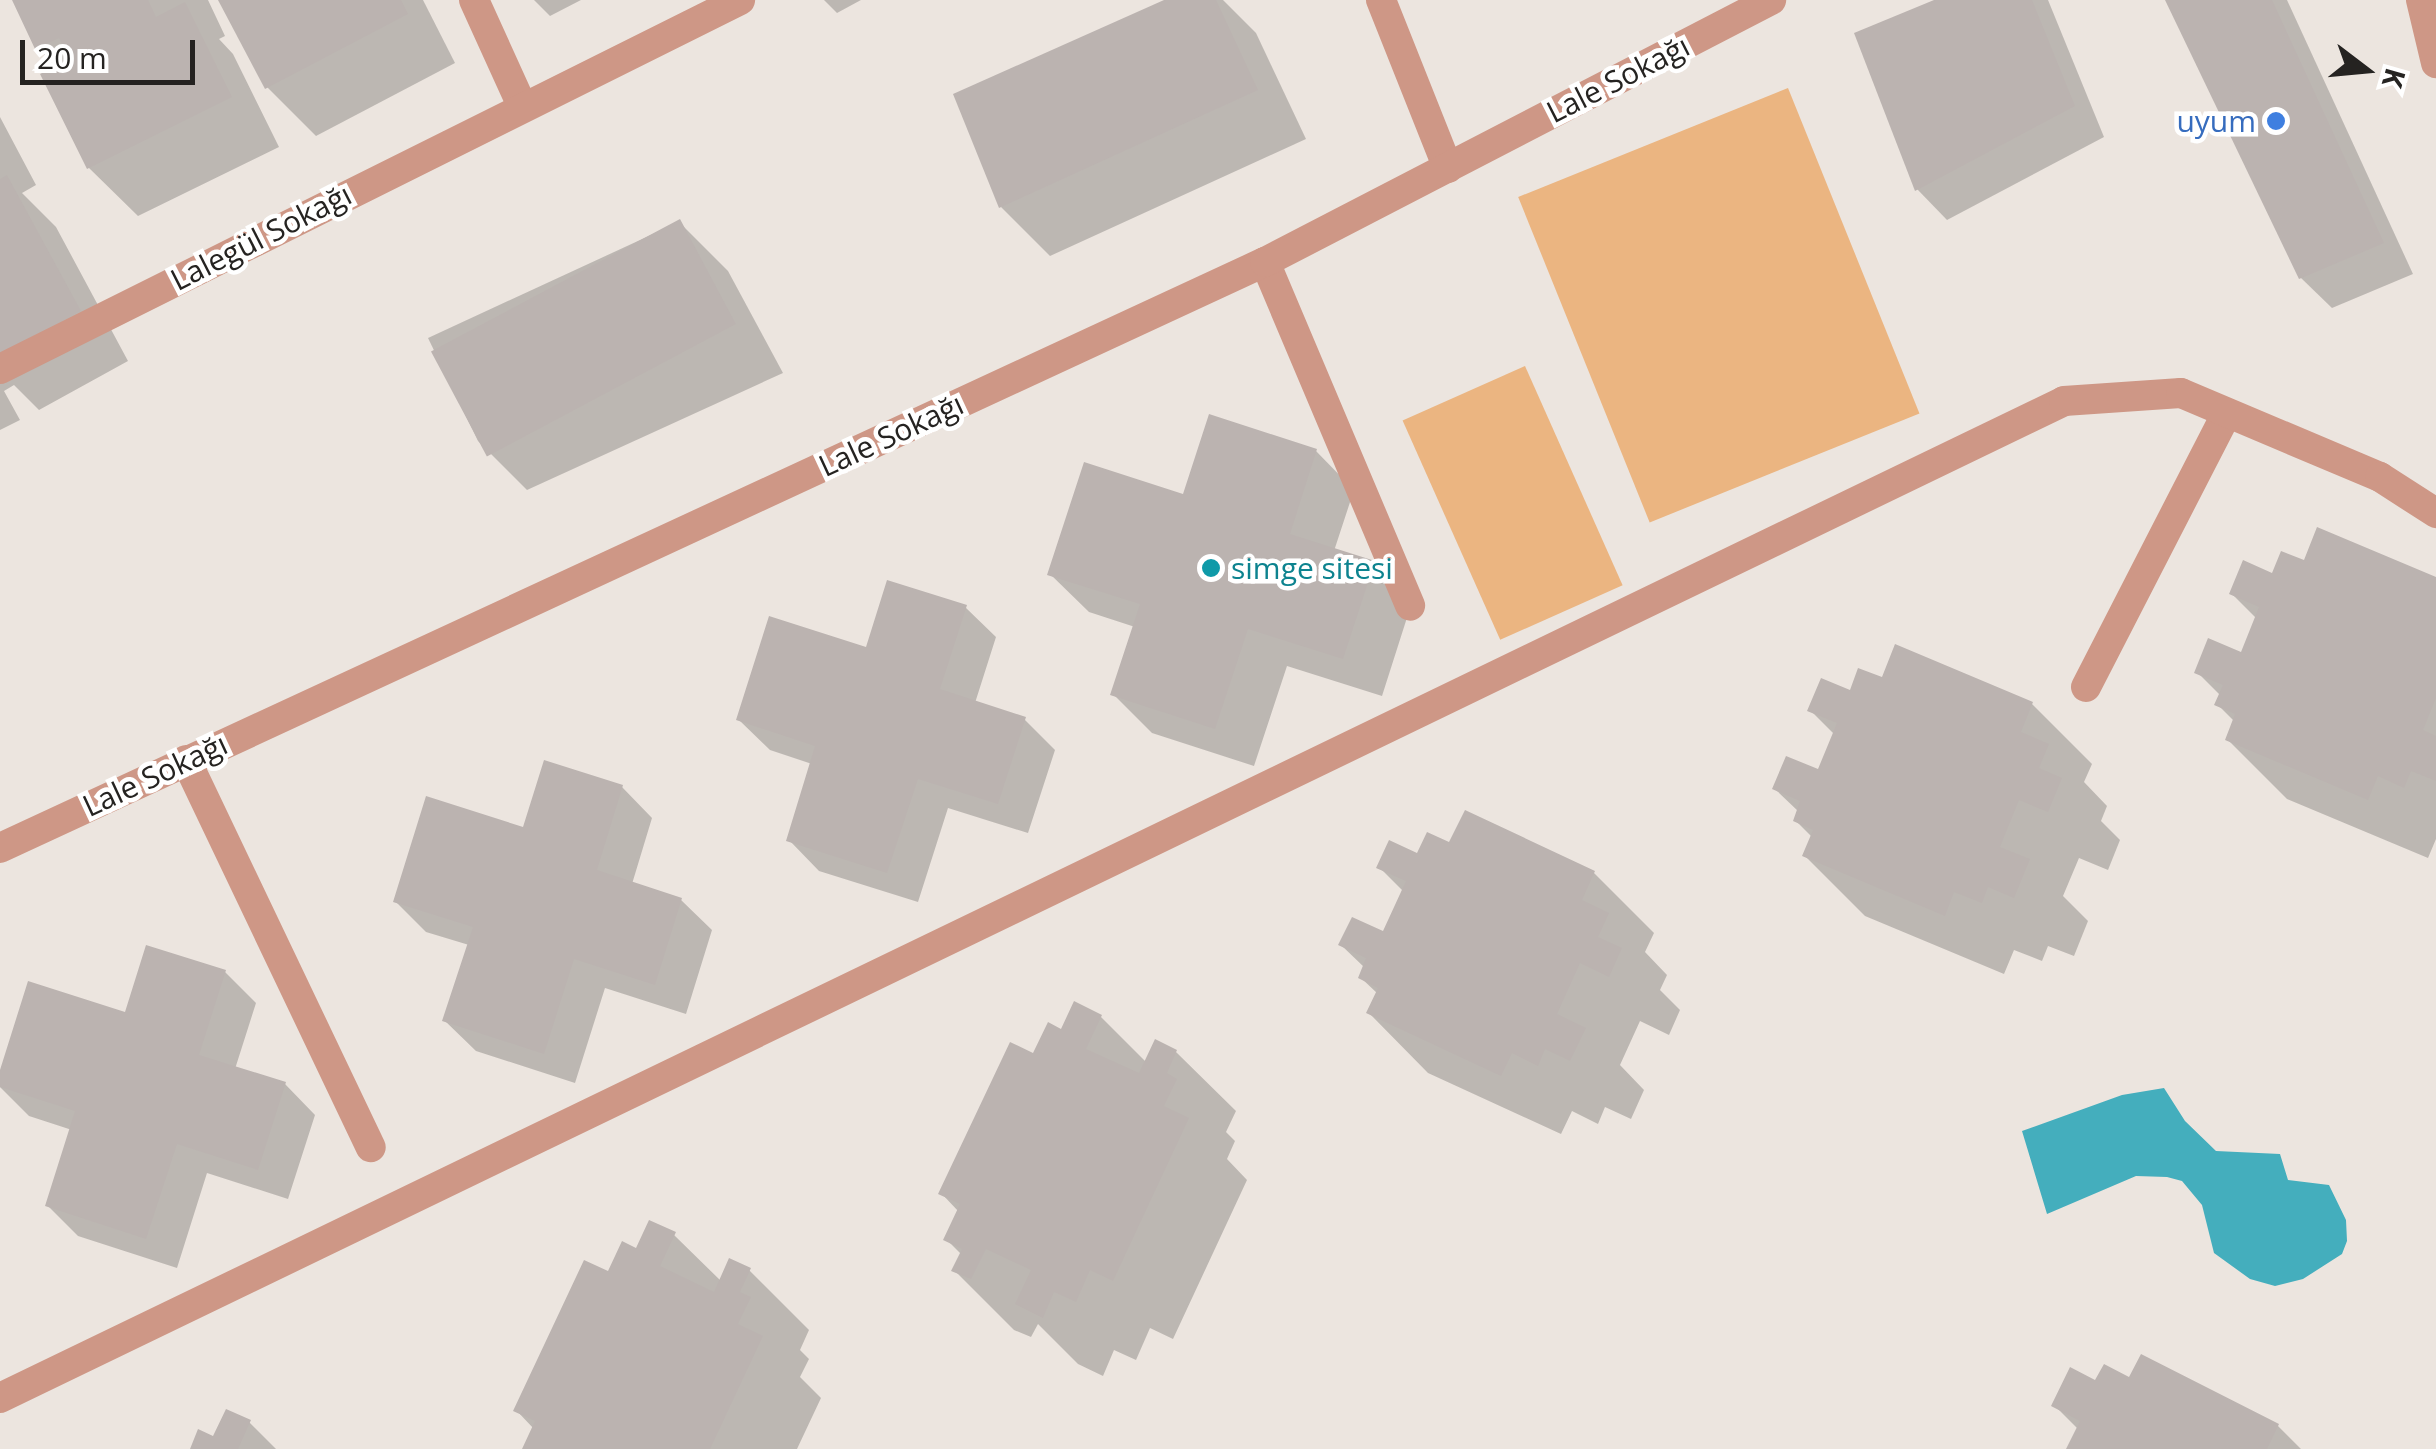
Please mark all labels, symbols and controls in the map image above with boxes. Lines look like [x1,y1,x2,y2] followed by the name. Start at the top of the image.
[25,20,200,82] scale bar
[2316,20,2416,120] north arrow
[1541,28,1695,130] street label: Lale Sokağı
[37,37,107,78] text: 20 m
[2374,64,2416,92] text: K
[2176,103,2256,139] place label: uyum
[2265,110,2287,132] marker: uyum
[165,176,357,298] street label: Lalegül Sokağı
[813,386,969,484] street label: Lale Sokağı
[1231,550,1393,586] place label: simge sitesi
[1200,557,1222,579] marker: simge sitesi
[77,726,233,824] street label: Lale Sokağı

